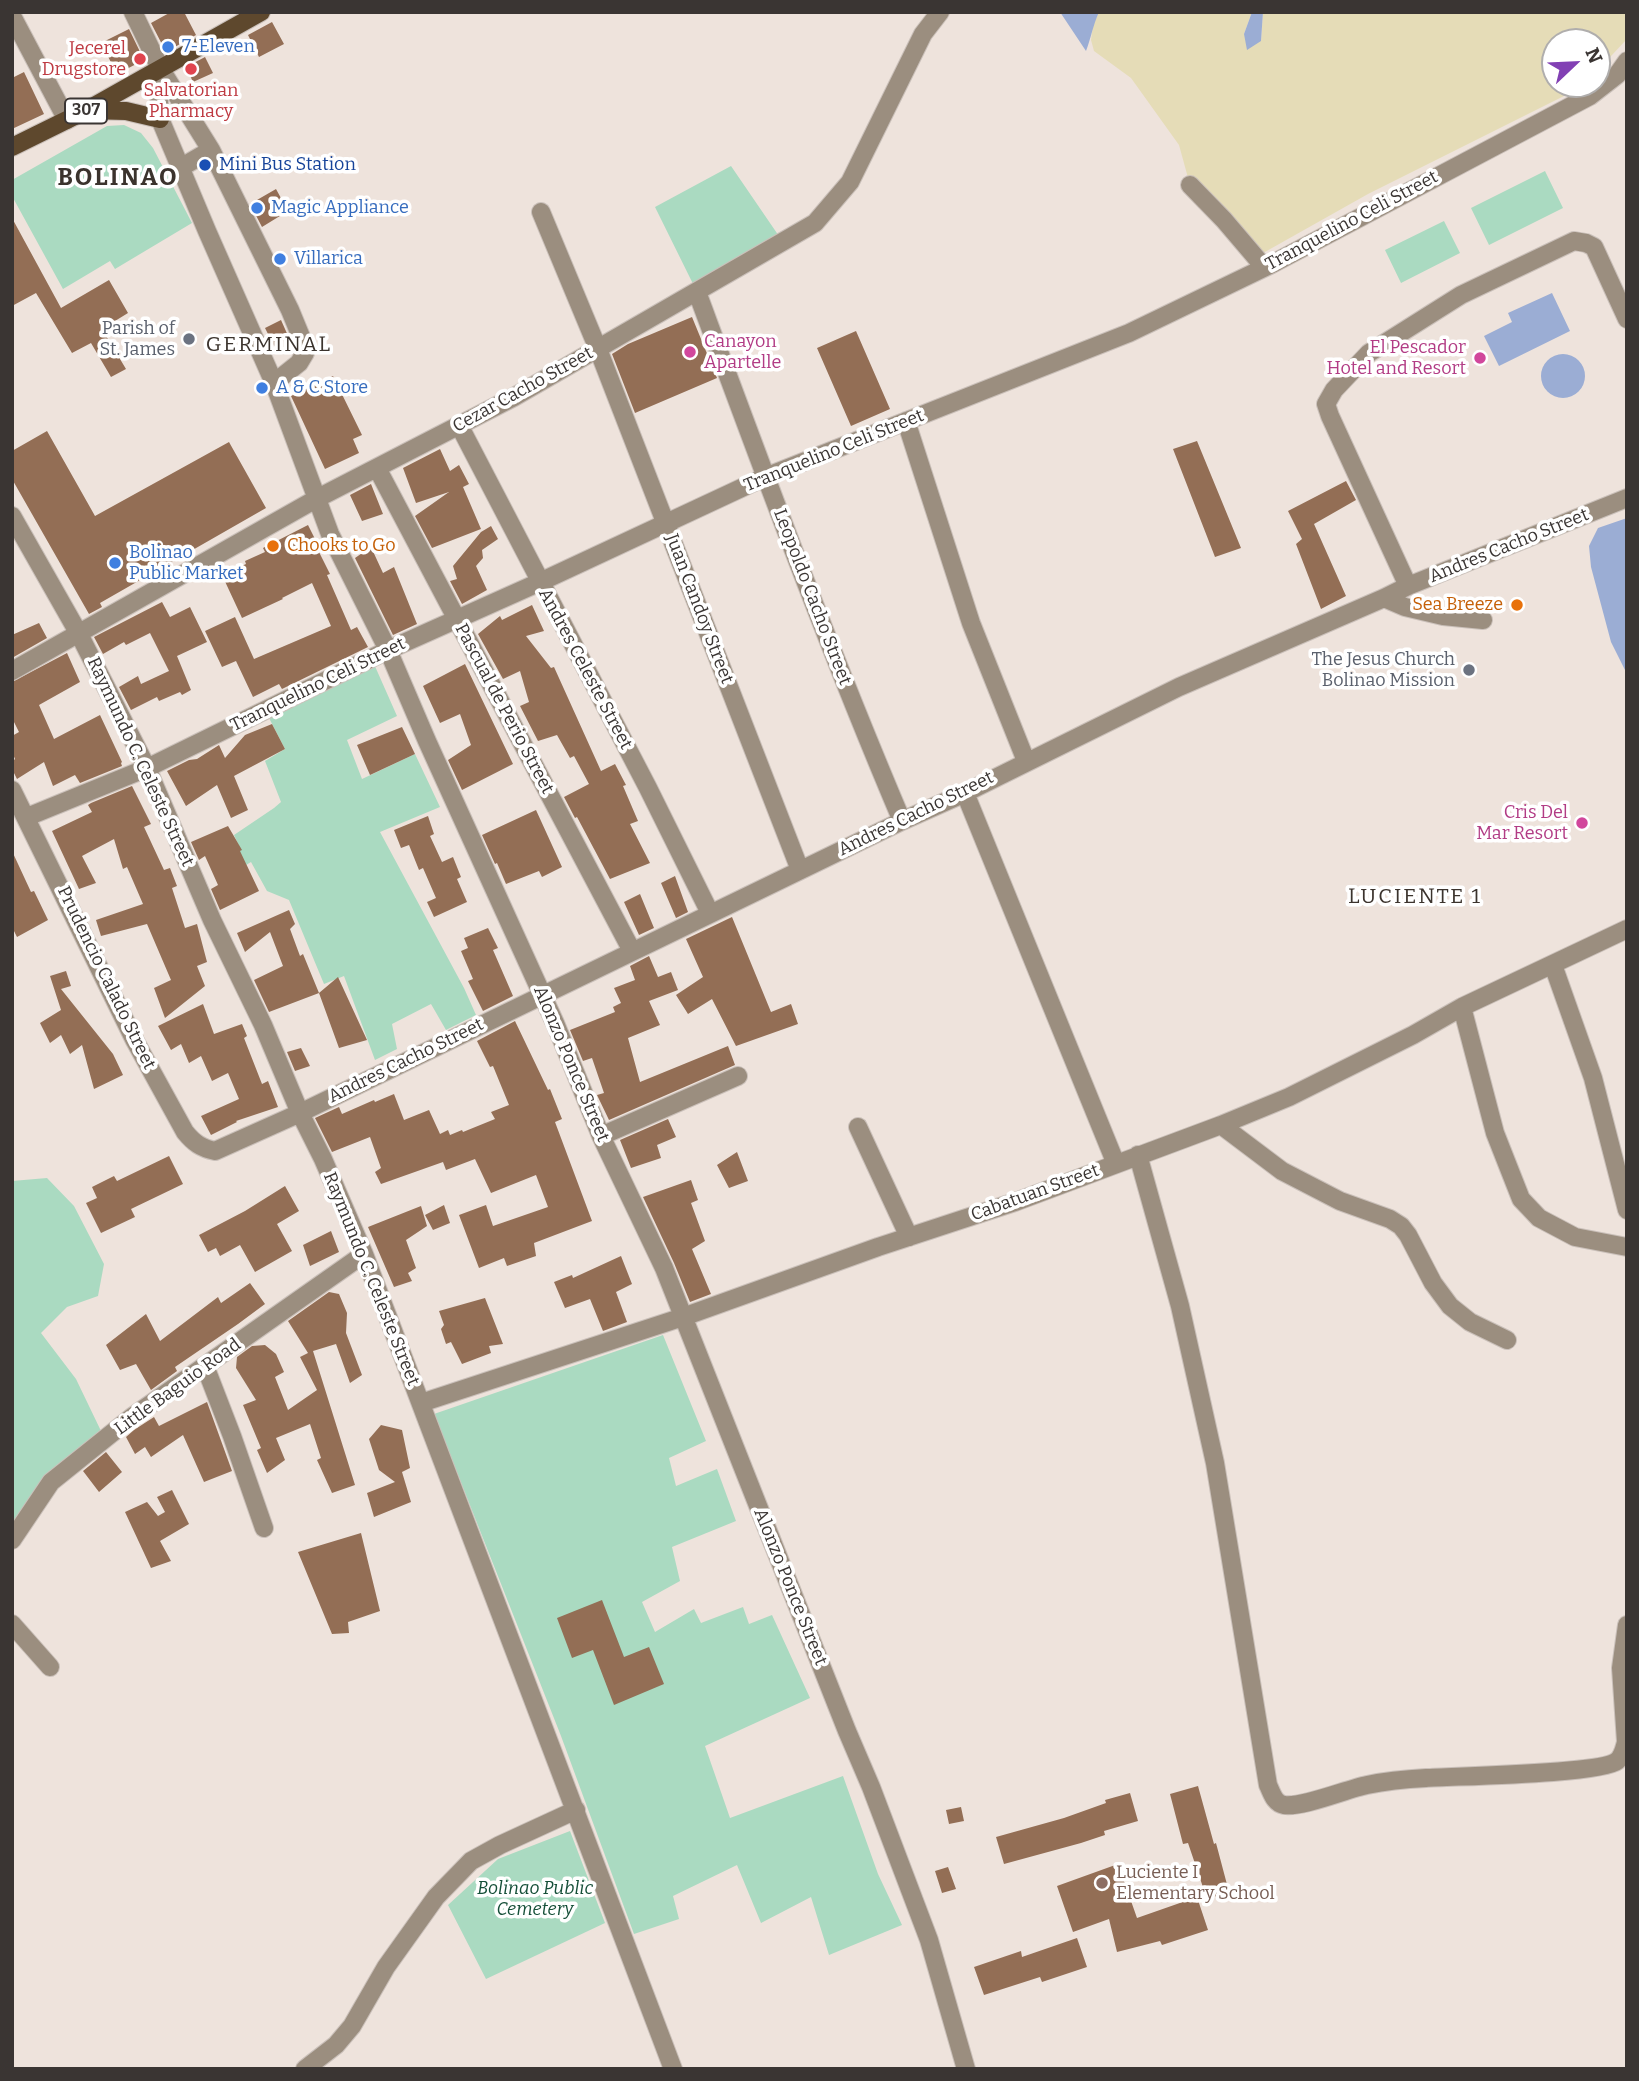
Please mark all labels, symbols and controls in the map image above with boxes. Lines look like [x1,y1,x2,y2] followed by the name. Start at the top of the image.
[1541,28,1611,98] north arrow
[182,36,255,58] place label: 7-Eleven
[42,38,126,80] place label: Jecerel Drugstore
[160,39,176,55] marker: 7-Eleven
[1580,44,1607,67] text: N
[132,51,148,67] marker: Jecerel Drugstore
[183,61,199,77] marker: Salvatorian Pharmacy
[144,80,238,122] place label: Salvatorian Pharmacy
[65,99,107,124] road number: 307
[219,154,356,176] place label: Mini Bus Station
[197,157,213,173] marker: Mini Bus Station
[58,164,178,192] district label: BOLINAO
[1262,166,1442,276] street label: Tranquelino Celi Street
[271,197,409,219] place label: Magic Appliance
[249,200,265,216] marker: Magic Appliance
[294,248,363,270] place label: Villarica
[272,251,288,267] marker: Villarica
[99,318,175,360] place label: Parish of St. James
[181,331,197,347] marker: Parish of St. James
[704,331,781,374] place label: Canayon Apartelle
[207,332,331,358] district label: GERMINAL
[1326,337,1466,380] place label: El Pescador Hotel and Resort
[449,343,597,437] street label: Cezar Cacho Street
[682,344,698,360] marker: Canayon Apartelle
[1472,350,1488,366] marker: El Pescador Hotel and Resort
[276,377,368,399] place label: A & C Store
[254,380,270,396] marker: A & C Store
[741,405,927,497] street label: Tranquelino Celi Street
[1426,504,1592,588] street label: Andres Cacho Street
[768,506,856,688] street label: Leopoldo Cacho Street
[660,531,738,687] street label: Juan Candoy Street
[287,535,396,557] place label: Chooks to Go
[265,538,281,554] marker: Chooks to Go
[129,542,244,584] place label: Bolinao Public Market
[107,555,123,571] marker: Bolinao Public Market
[533,585,637,753] street label: Andres Celeste Street
[1412,594,1503,616] place label: Sea Breeze
[1509,597,1525,613] marker: Sea Breeze
[450,620,558,798] street label: Pascual de Perio Street
[227,633,409,737] street label: Tranquelino Celi Street
[1311,649,1455,692] place label: The Jesus Church Bolinao Mission
[82,654,198,870] street label: Raymundo C. Celeste Street
[1461,662,1477,678] marker: The Jesus Church Bolinao Mission
[835,767,997,861] street label: Andres Cacho Street
[1476,802,1568,844] place label: Cris Del Mar Resort
[1574,815,1590,831] marker: Cris Del Mar Resort
[52,883,160,1073] street label: Prudencio Calado Street
[1349,884,1481,910] district label: LUCIENTE 1
[528,983,614,1145] street label: Alonzo Ponce Street
[325,1014,487,1108] street label: Andres Cacho Street
[968,1160,1102,1226] street label: Cabatuan Street
[318,1169,424,1389] street label: Raymundo C. Celeste Street
[111,1334,245,1440] street label: Little Baguio Road
[749,1505,831,1669] street label: Alonzo Ponce Street
[1116,1862,1275,1904] place label: Luciente I Elementary School
[1094,1875,1110,1891] marker: Luciente I Elementary School
[477,1878,593,1920] park label: Bolinao Public Cemetery

